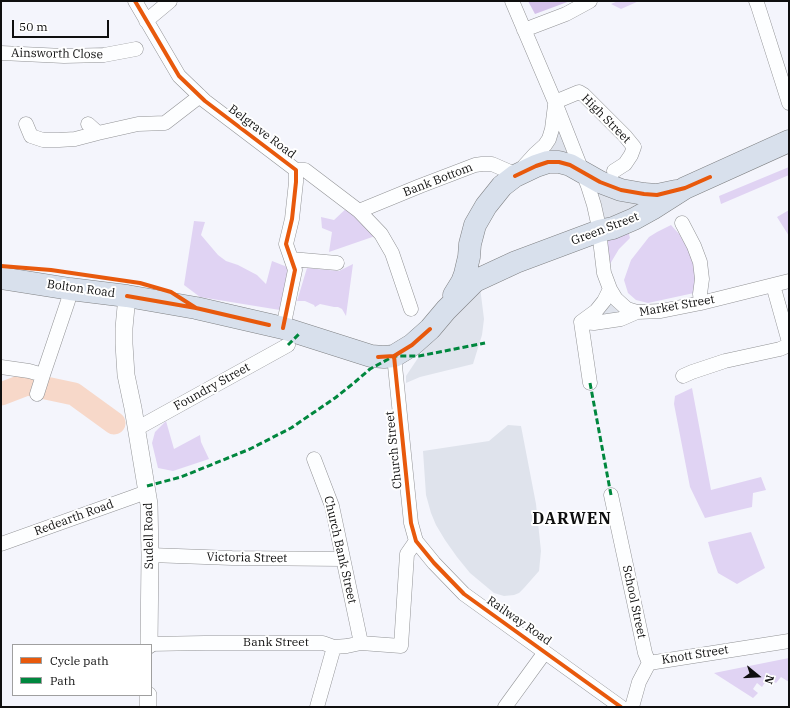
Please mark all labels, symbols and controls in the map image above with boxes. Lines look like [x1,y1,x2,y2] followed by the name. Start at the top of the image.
[14,12,111,38] scale bar
[19,19,48,34] text: 50 m
[11,46,103,62] street label: Ainsworth Close
[578,91,634,147] street label: High Street
[226,102,298,162] street label: Belgrave Road
[401,160,475,200] street label: Bank Bottom
[569,210,641,248] street label: Green Street
[46,277,116,301] street label: Bolton Road
[638,292,716,320] street label: Market Street
[171,360,253,414] street label: Foundry Street
[383,410,405,490] street label: Church Street
[321,495,359,605] street label: Church Bank Street
[32,497,116,539] street label: Redearth Road
[141,502,157,570] street label: Sudell Road
[532,509,612,529] district label: DARWEN
[206,550,288,566] street label: Victoria Street
[619,564,649,640] street label: School Street
[484,593,554,649] street label: Railway Road
[243,636,309,650] street label: Bank Street
[660,643,730,667] street label: Knott Street
[12,644,152,696] legend
[50,653,109,668] text: Cycle path
[738,656,778,696] north arrow
[50,673,75,688] text: Path
[761,673,777,686] text: N

